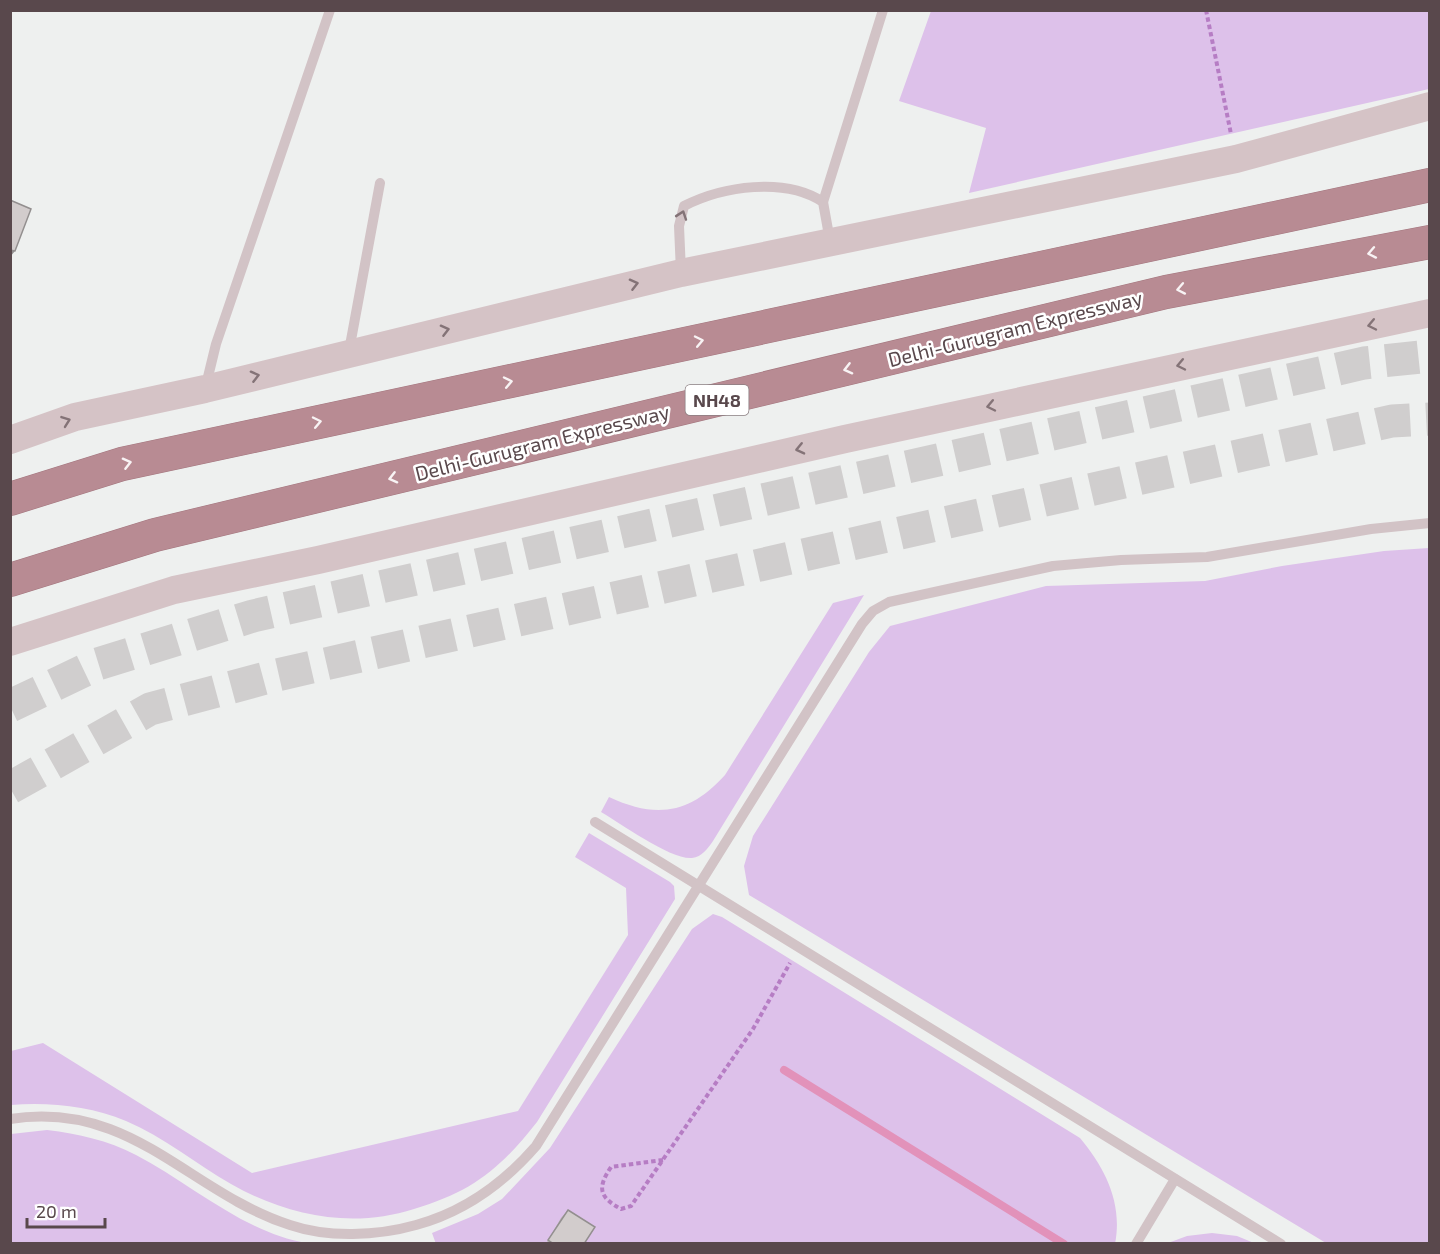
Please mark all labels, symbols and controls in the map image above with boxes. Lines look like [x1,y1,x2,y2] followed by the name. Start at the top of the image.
[675,210,688,221] one-way arrow
[1367,246,1377,259] one-way arrow
[629,278,639,291] one-way arrow
[1176,282,1186,295] one-way arrow
[885,285,1145,371] street label: Delhi-Gurugram Expressway
[1368,318,1378,331] one-way arrow
[440,325,450,338] one-way arrow
[693,336,703,349] one-way arrow
[1177,358,1187,371] one-way arrow
[843,361,853,374] one-way arrow
[250,371,260,384] one-way arrow
[503,376,513,389] one-way arrow
[686,385,748,415] road number: NH48
[412,399,672,485] street label: Delhi-Gurugram Expressway
[986,399,996,412] one-way arrow
[60,415,70,428] one-way arrow
[312,417,322,430] one-way arrow
[796,442,806,455] one-way arrow
[121,458,131,471] one-way arrow
[388,471,398,484] one-way arrow
[27,1191,105,1229] scale bar
[36,1200,77,1222] text: 20 m

